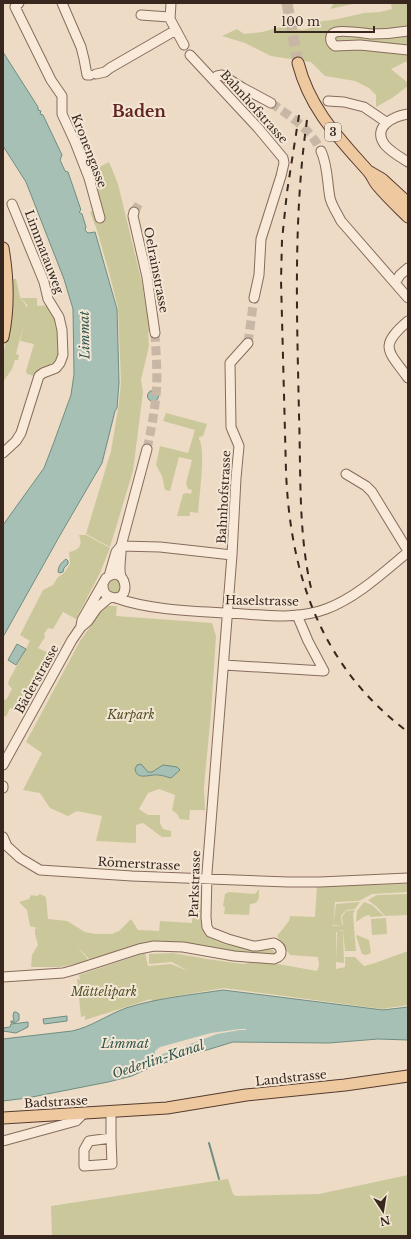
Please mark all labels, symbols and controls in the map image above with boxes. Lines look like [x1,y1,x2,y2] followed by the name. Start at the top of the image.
[275,8,374,34] scale bar
[281,14,320,29] text: 100 m
[217,67,291,147] street label: Bahnhofstrasse
[112,101,166,121] district label: Baden
[69,112,110,190] street label: Kronengasse
[325,123,341,141] road number: 3
[22,208,68,297] street label: Limmatauweg
[141,226,172,314] street label: Oelrainstrasse
[76,311,93,360] water label: Limmat
[214,450,233,544] street label: Bahnhofstrasse
[225,592,299,609] street label: Haselstrasse
[11,641,62,716] street label: Bäderstrasse
[106,707,155,722] park label: Kurpark
[186,850,203,918] street label: Parkstrasse
[97,854,181,873] street label: Römerstrasse
[70,984,137,999] park label: Mättelipark
[100,1035,149,1052] water label: Limmat
[110,1036,207,1082] water label: Oederlin-Kanal
[254,1066,328,1089] street label: Landstrasse
[24,1092,88,1111] street label: Badstrasse
[363,1191,403,1231] north arrow
[378,1213,392,1229] text: N

